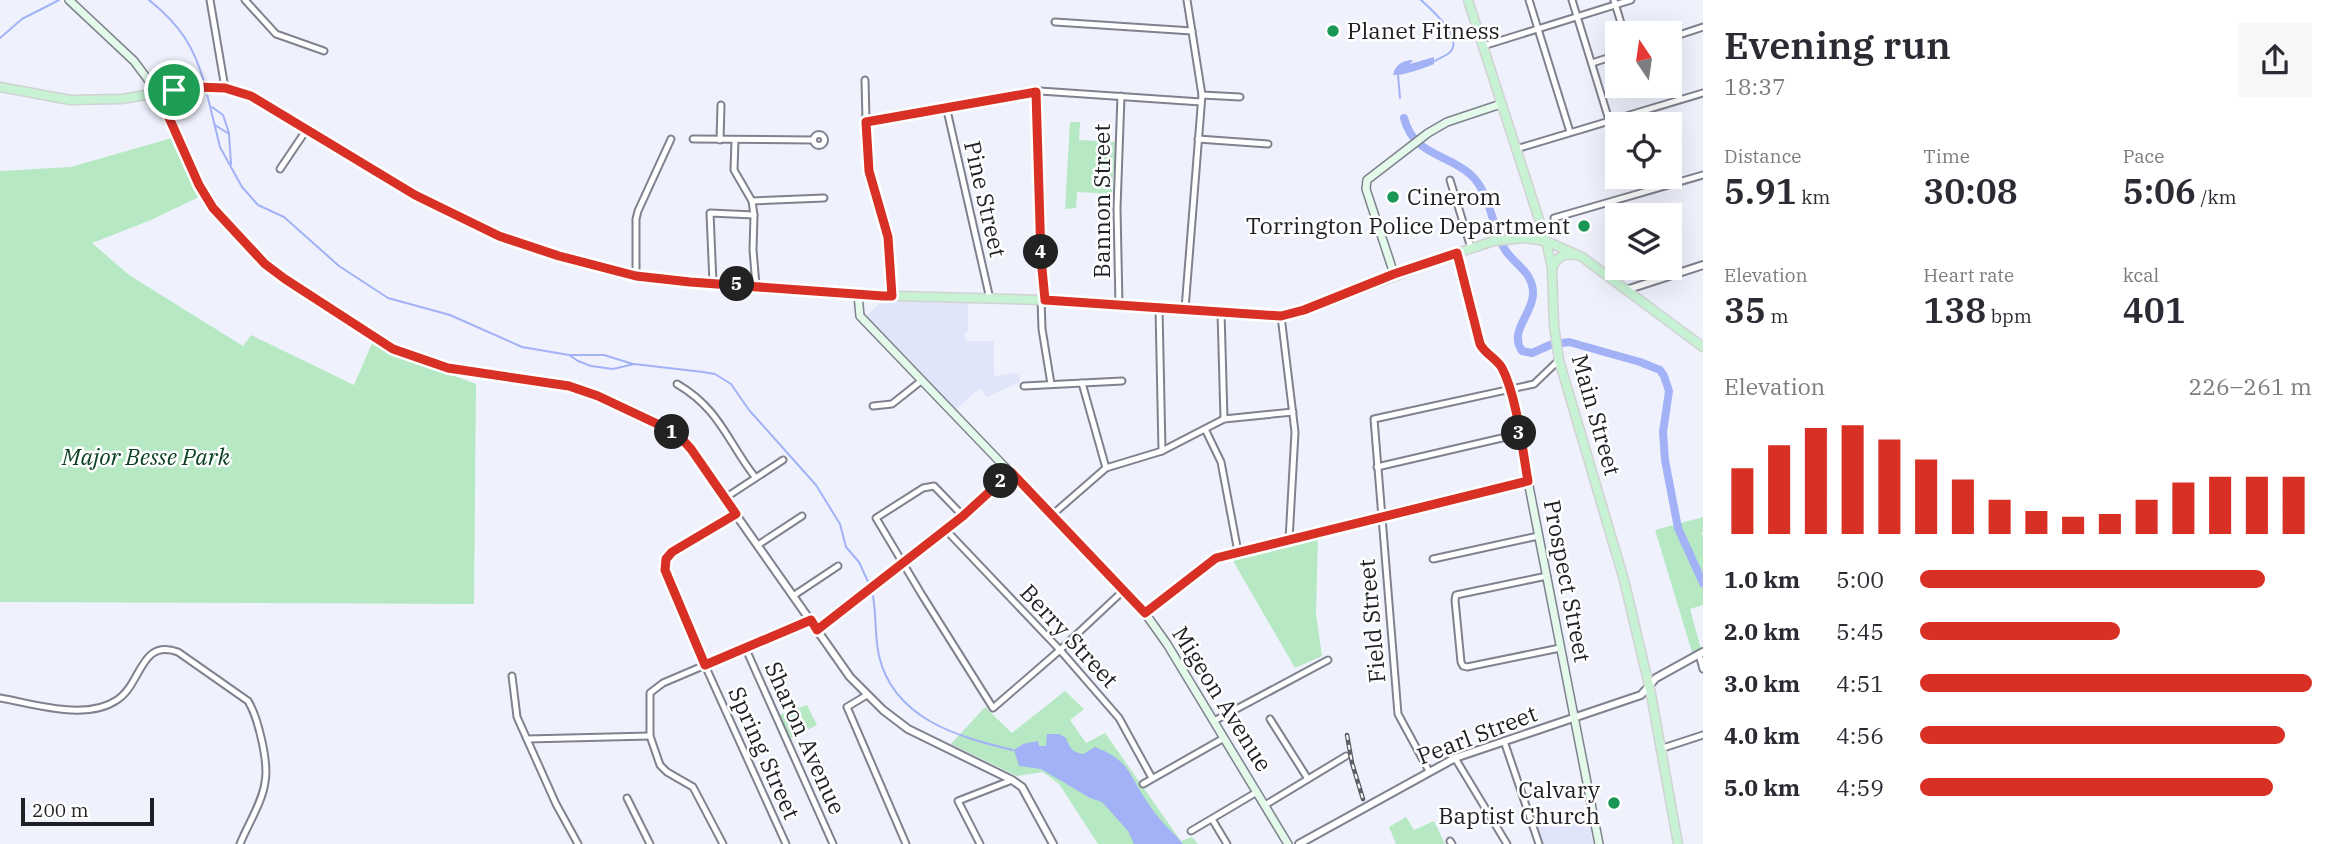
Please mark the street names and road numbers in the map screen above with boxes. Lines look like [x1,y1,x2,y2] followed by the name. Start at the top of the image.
[1086,124,1116,278] street label: Bannon Street
[958,138,1014,260] street label: Pine Street
[1565,351,1629,479] street label: Main Street
[1538,497,1598,665] street label: Prospect Street
[1351,558,1391,684] street label: Field Street
[1014,577,1125,693] street label: Berry Street
[1166,620,1280,777] street label: Migeon Avenue
[759,656,853,819] street label: Sharon Avenue
[722,682,808,824] street label: Spring Street
[1412,697,1541,771] street label: Pearl Street

